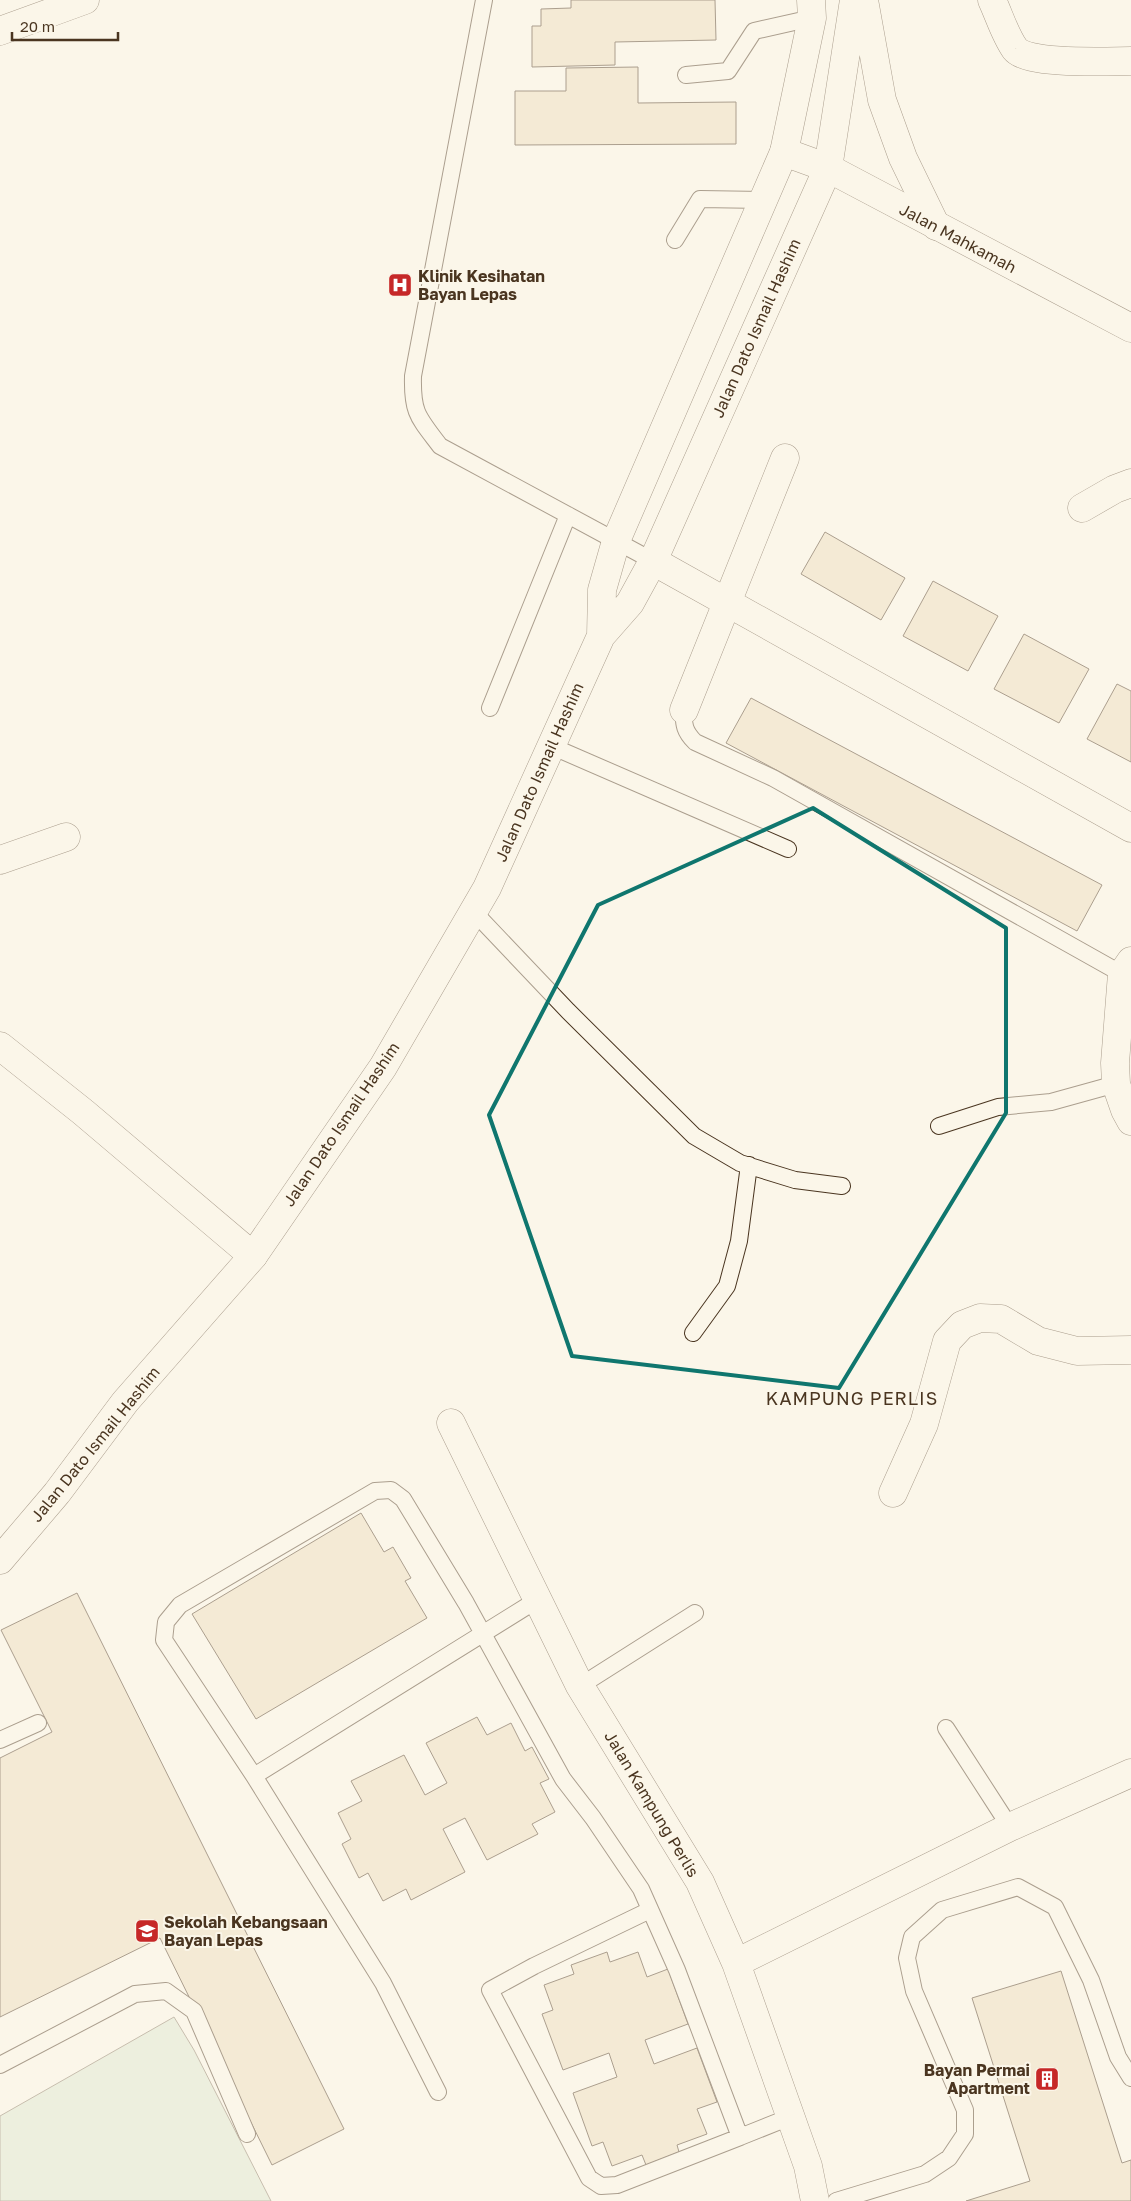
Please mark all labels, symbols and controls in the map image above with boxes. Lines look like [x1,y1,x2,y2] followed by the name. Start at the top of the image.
[12,10,119,42] scale bar
[20,17,55,35] text: 20 m
[896,199,1020,277] street label: Jalan Mahkamah
[707,235,805,421] street label: Jalan Dato Ismail Hashim
[418,266,545,304] place label: Klinik Kesihatan Bayan Lepas
[387,272,413,298] hospital icon: Klinik Kesihatan Bayan Lepas
[490,679,588,865] street label: Jalan Dato Ismail Hashim
[278,1038,404,1210] street label: Jalan Dato Ismail Hashim
[26,1362,164,1526] street label: Jalan Dato Ismail Hashim
[766,1387,938,1409] district label: KAMPUNG PERLIS
[600,1727,704,1881] street label: Jalan Kampung Perlis
[164,1912,328,1950] place label: Sekolah Kebangsaan Bayan Lepas
[134,1918,160,1944] school or university icon: Sekolah Kebangsaan Bayan Lepas
[924,2060,1030,2098] place label: Bayan Permai Apartment
[1034,2066,1060,2092] building icon: Bayan Permai Apartment

